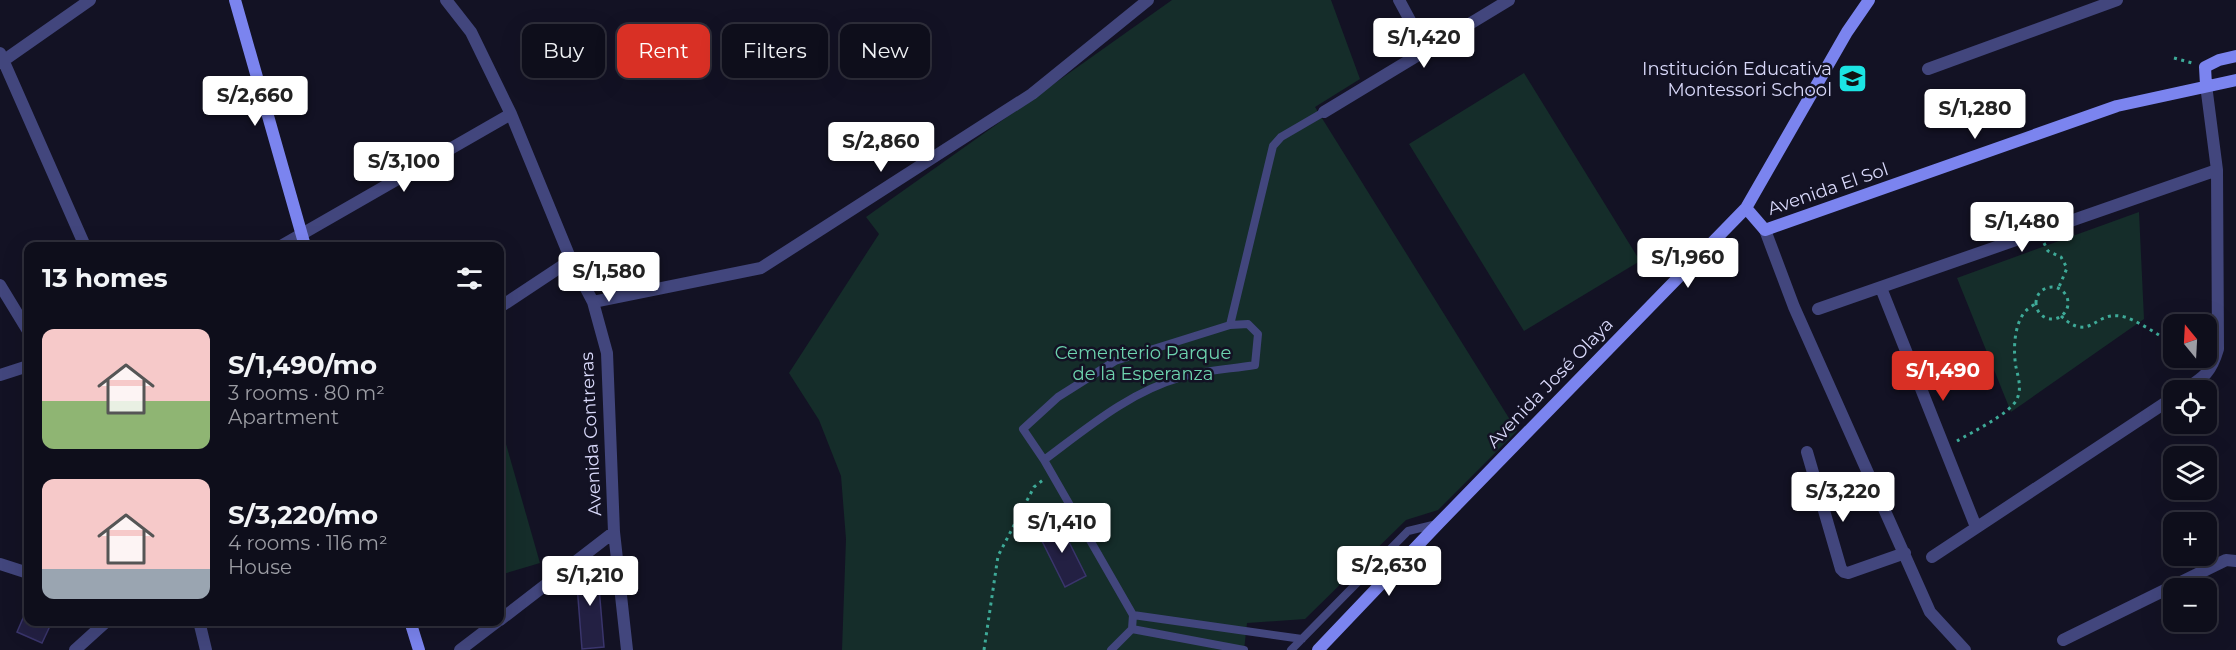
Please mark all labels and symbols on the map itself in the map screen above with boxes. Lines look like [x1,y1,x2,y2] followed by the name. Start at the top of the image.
[1369,18,1479,69] pin: S/1,420
[1642,58,1832,101] place label: Institución Educativa Montessori School
[1837,63,1869,95] school or university icon: Institución Educativa Montessori School
[200,76,310,127] pin: S/2,660
[1920,89,2030,140] pin: S/1,280
[826,122,936,173] pin: S/2,860
[349,142,459,193] pin: S/3,100
[1765,158,1891,220] street label: Avenida El Sol
[1967,202,2077,253] pin: S/1,480
[1633,238,1743,289] pin: S/1,960
[554,252,664,303] pin: S/1,580
[1482,313,1618,453] street label: Avenida José Olaya
[2163,314,2217,368] north arrow
[1055,342,1231,385] park label: Cementerio Parque de la Esperanza
[576,351,606,517] street label: Avenida Contreras
[1888,351,1998,402] pin: S/1,490
[1788,472,1898,523] pin: S/3,220
[1007,503,1117,554] pin: S/1,410
[1334,546,1444,597] pin: S/2,630
[535,556,645,607] pin: S/1,210

